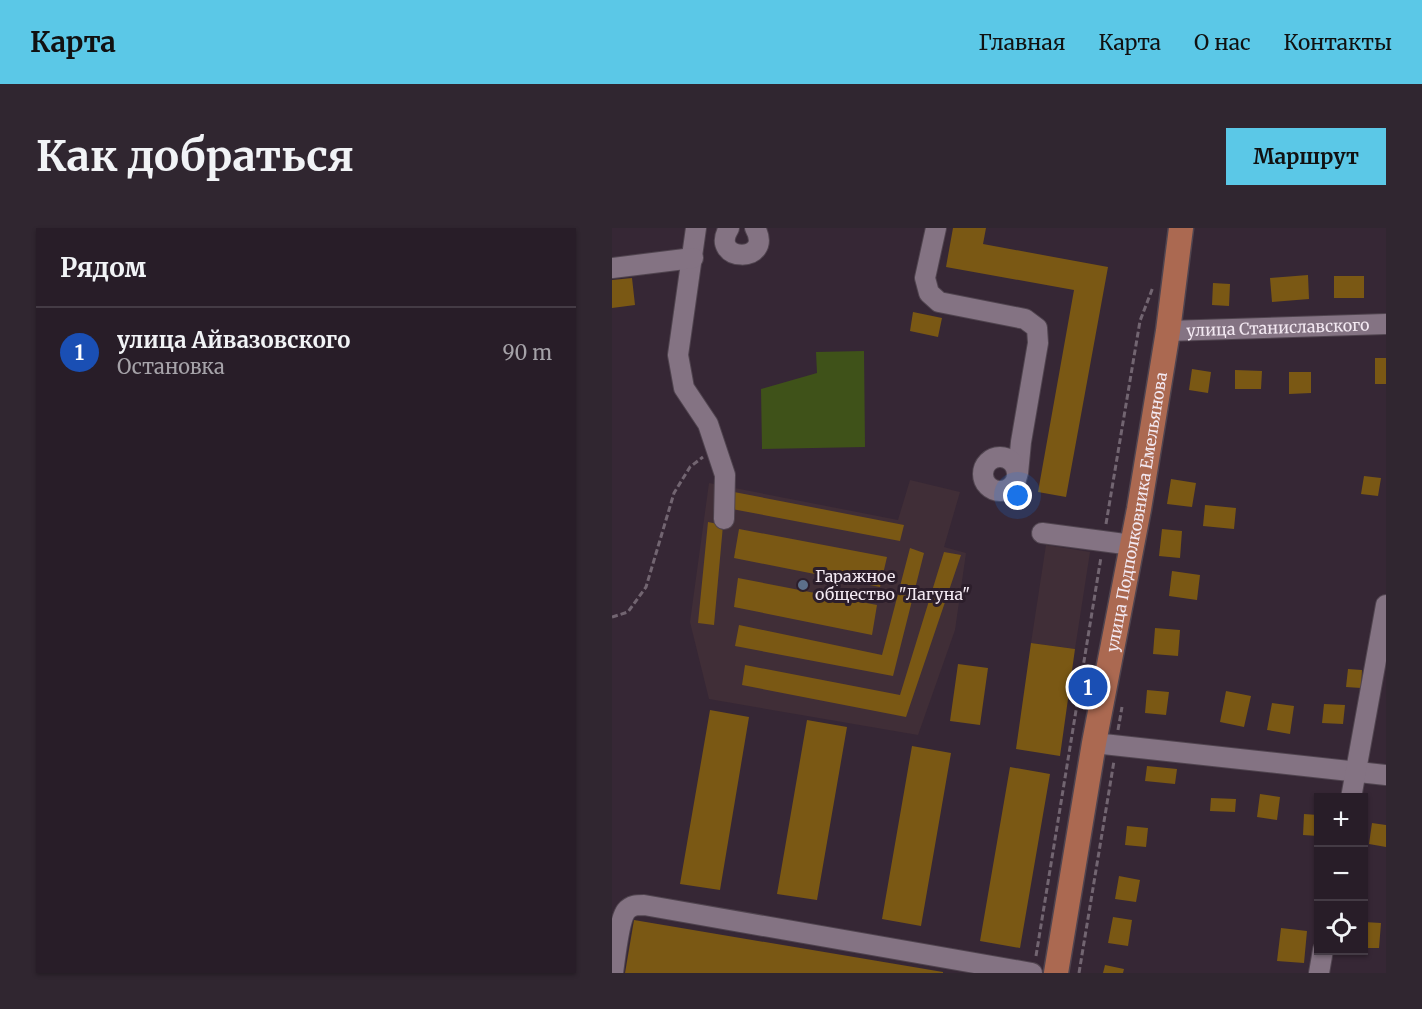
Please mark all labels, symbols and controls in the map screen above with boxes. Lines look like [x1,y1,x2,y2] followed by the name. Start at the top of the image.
[30,24,116,60] text: Карта
[979,29,1066,56] text: Главная
[1099,29,1161,56] text: Карта
[1194,29,1251,56] text: О нас
[1284,29,1392,56] text: Контакты
[1226,128,1386,185] button: Маршрут
[36,130,354,182] text: Как добраться
[60,251,146,284] text: Рядом
[1186,315,1370,340] street label: улица Станиславского
[117,326,350,354] text: улица Айвазовского
[75,340,84,365] text: 1
[502,340,552,365] text: 90 m
[117,354,225,379] text: Остановка
[1102,370,1171,654] street label: улица Подполковника Емельянова
[1003,481,1032,510] your location
[815,566,970,604] place label: Гаражное общество "Лагуна"
[796,578,810,592] marker: Гаражное общество "Лагуна"
[1068,664,1108,710] pin: 1
[1314,793,1368,955] map controls
[1314,793,1368,847] button: +
[1314,847,1368,901] button: −
[1314,901,1368,955] button: locate

